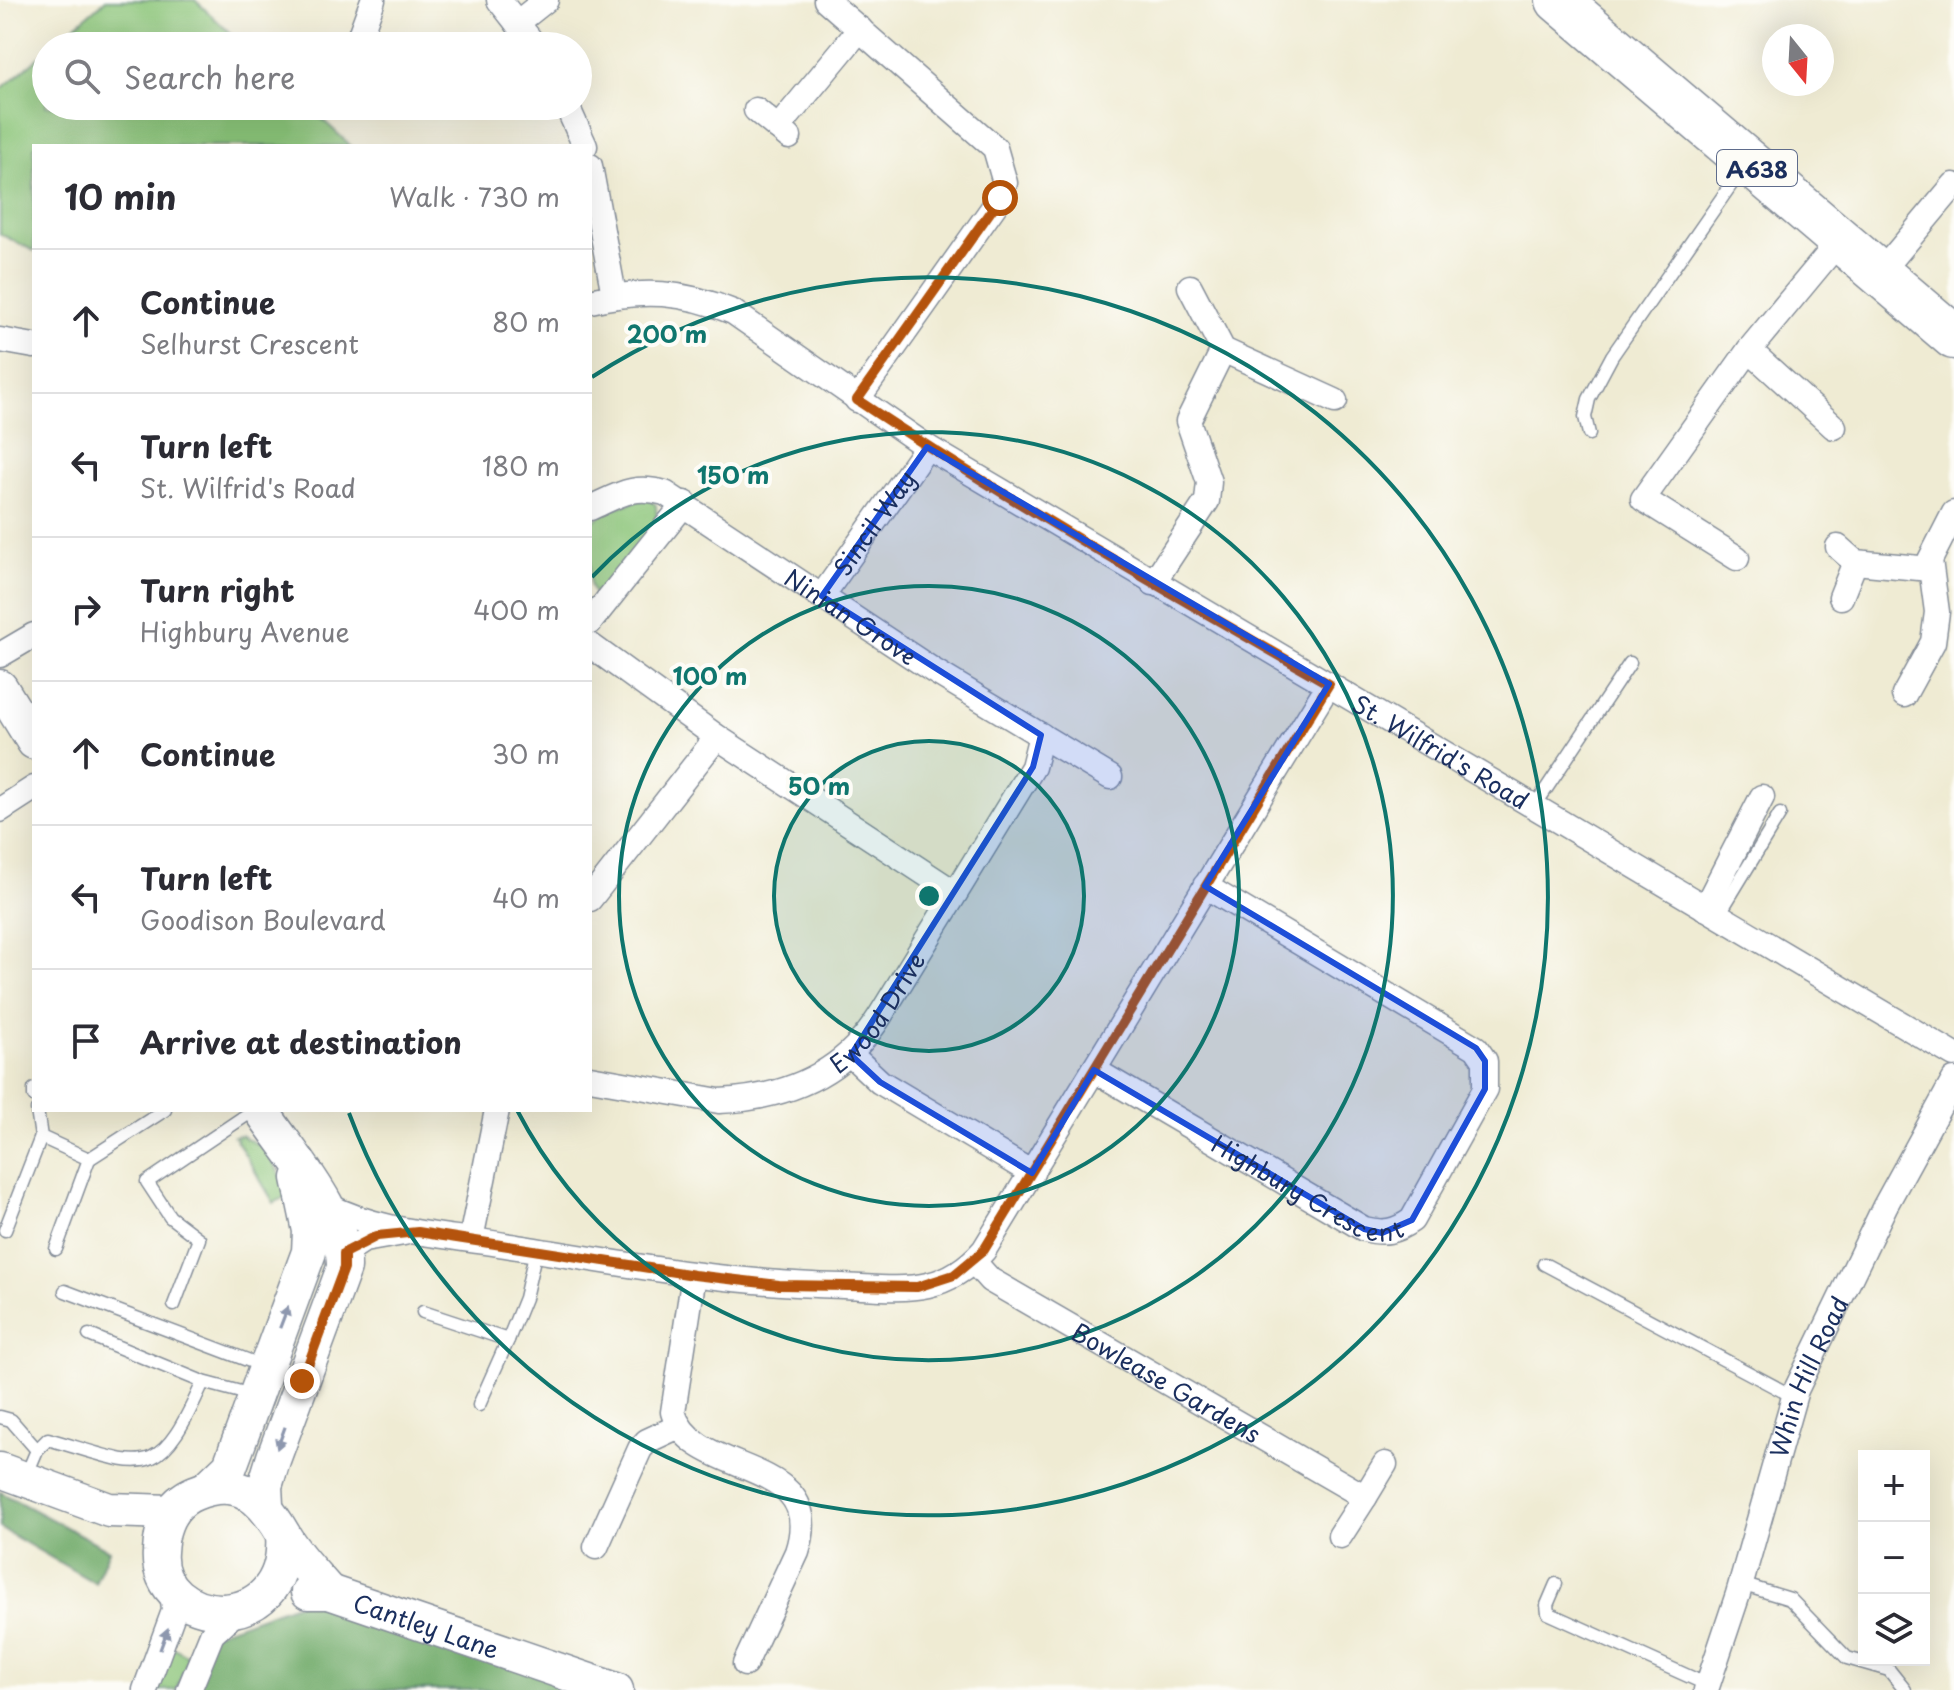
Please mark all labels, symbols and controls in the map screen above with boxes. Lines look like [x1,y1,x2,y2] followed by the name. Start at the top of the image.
[1762,24,1834,96] north arrow
[32,32,592,120] search box
[60,54,104,98] icon: search
[124,54,296,99] text: Search here
[1717,150,1797,186] road number: A638
[64,170,177,222] text: 10 min
[389,177,560,216] text: Walk · 730 m
[982,180,1018,216] route start
[140,279,275,324] text: Continue
[64,299,108,343] icon: ahead
[492,302,560,341] text: 80 m
[627,315,707,351] text: 200 m
[140,324,359,363] text: Selhurst Crescent
[140,423,272,468] text: Turn left
[64,443,108,487] icon: left
[482,446,560,485] text: 180 m
[697,456,769,492] text: 150 m
[824,462,924,583] street label: Sincil Way
[140,468,356,507] text: St. Wilfrid's Road
[778,559,924,673] street label: Ninian Grove
[140,567,295,612] text: Turn right
[64,587,108,631] icon: right
[473,590,560,629] text: 400 m
[140,612,350,651] text: Highbury Avenue
[673,657,747,693] text: 100 m
[1346,685,1536,818] street label: St. Wilfrid's Road
[64,731,108,775] icon: ahead
[140,731,275,776] text: Continue
[492,734,560,773] text: 30 m
[788,767,850,803] text: 50 m
[140,855,272,900] text: Turn left
[64,875,108,919] icon: left
[492,878,560,917] text: 40 m
[915,882,943,910] centre of rings
[140,900,386,939] text: Goodison Boulevard
[821,945,933,1081] street label: Ewood Drive
[64,1019,108,1063] icon: arrive
[140,1019,462,1064] text: Arrive at destination
[1205,1125,1409,1250] street label: Highbury Crescent
[1760,1290,1857,1461] street label: Whin Hill Road
[278,1305,291,1329] one-way arrow
[1065,1313,1268,1451] street label: Bowlease Gardens
[284,1363,320,1399] route end
[274,1426,287,1450] one-way arrow
[1858,1450,1930,1666] map controls
[1858,1450,1930,1522] button: +
[1858,1522,1930,1594] button: −
[349,1584,504,1667] street label: Cantley Lane
[1858,1594,1930,1666] button: layers
[158,1626,171,1650] one-way arrow

